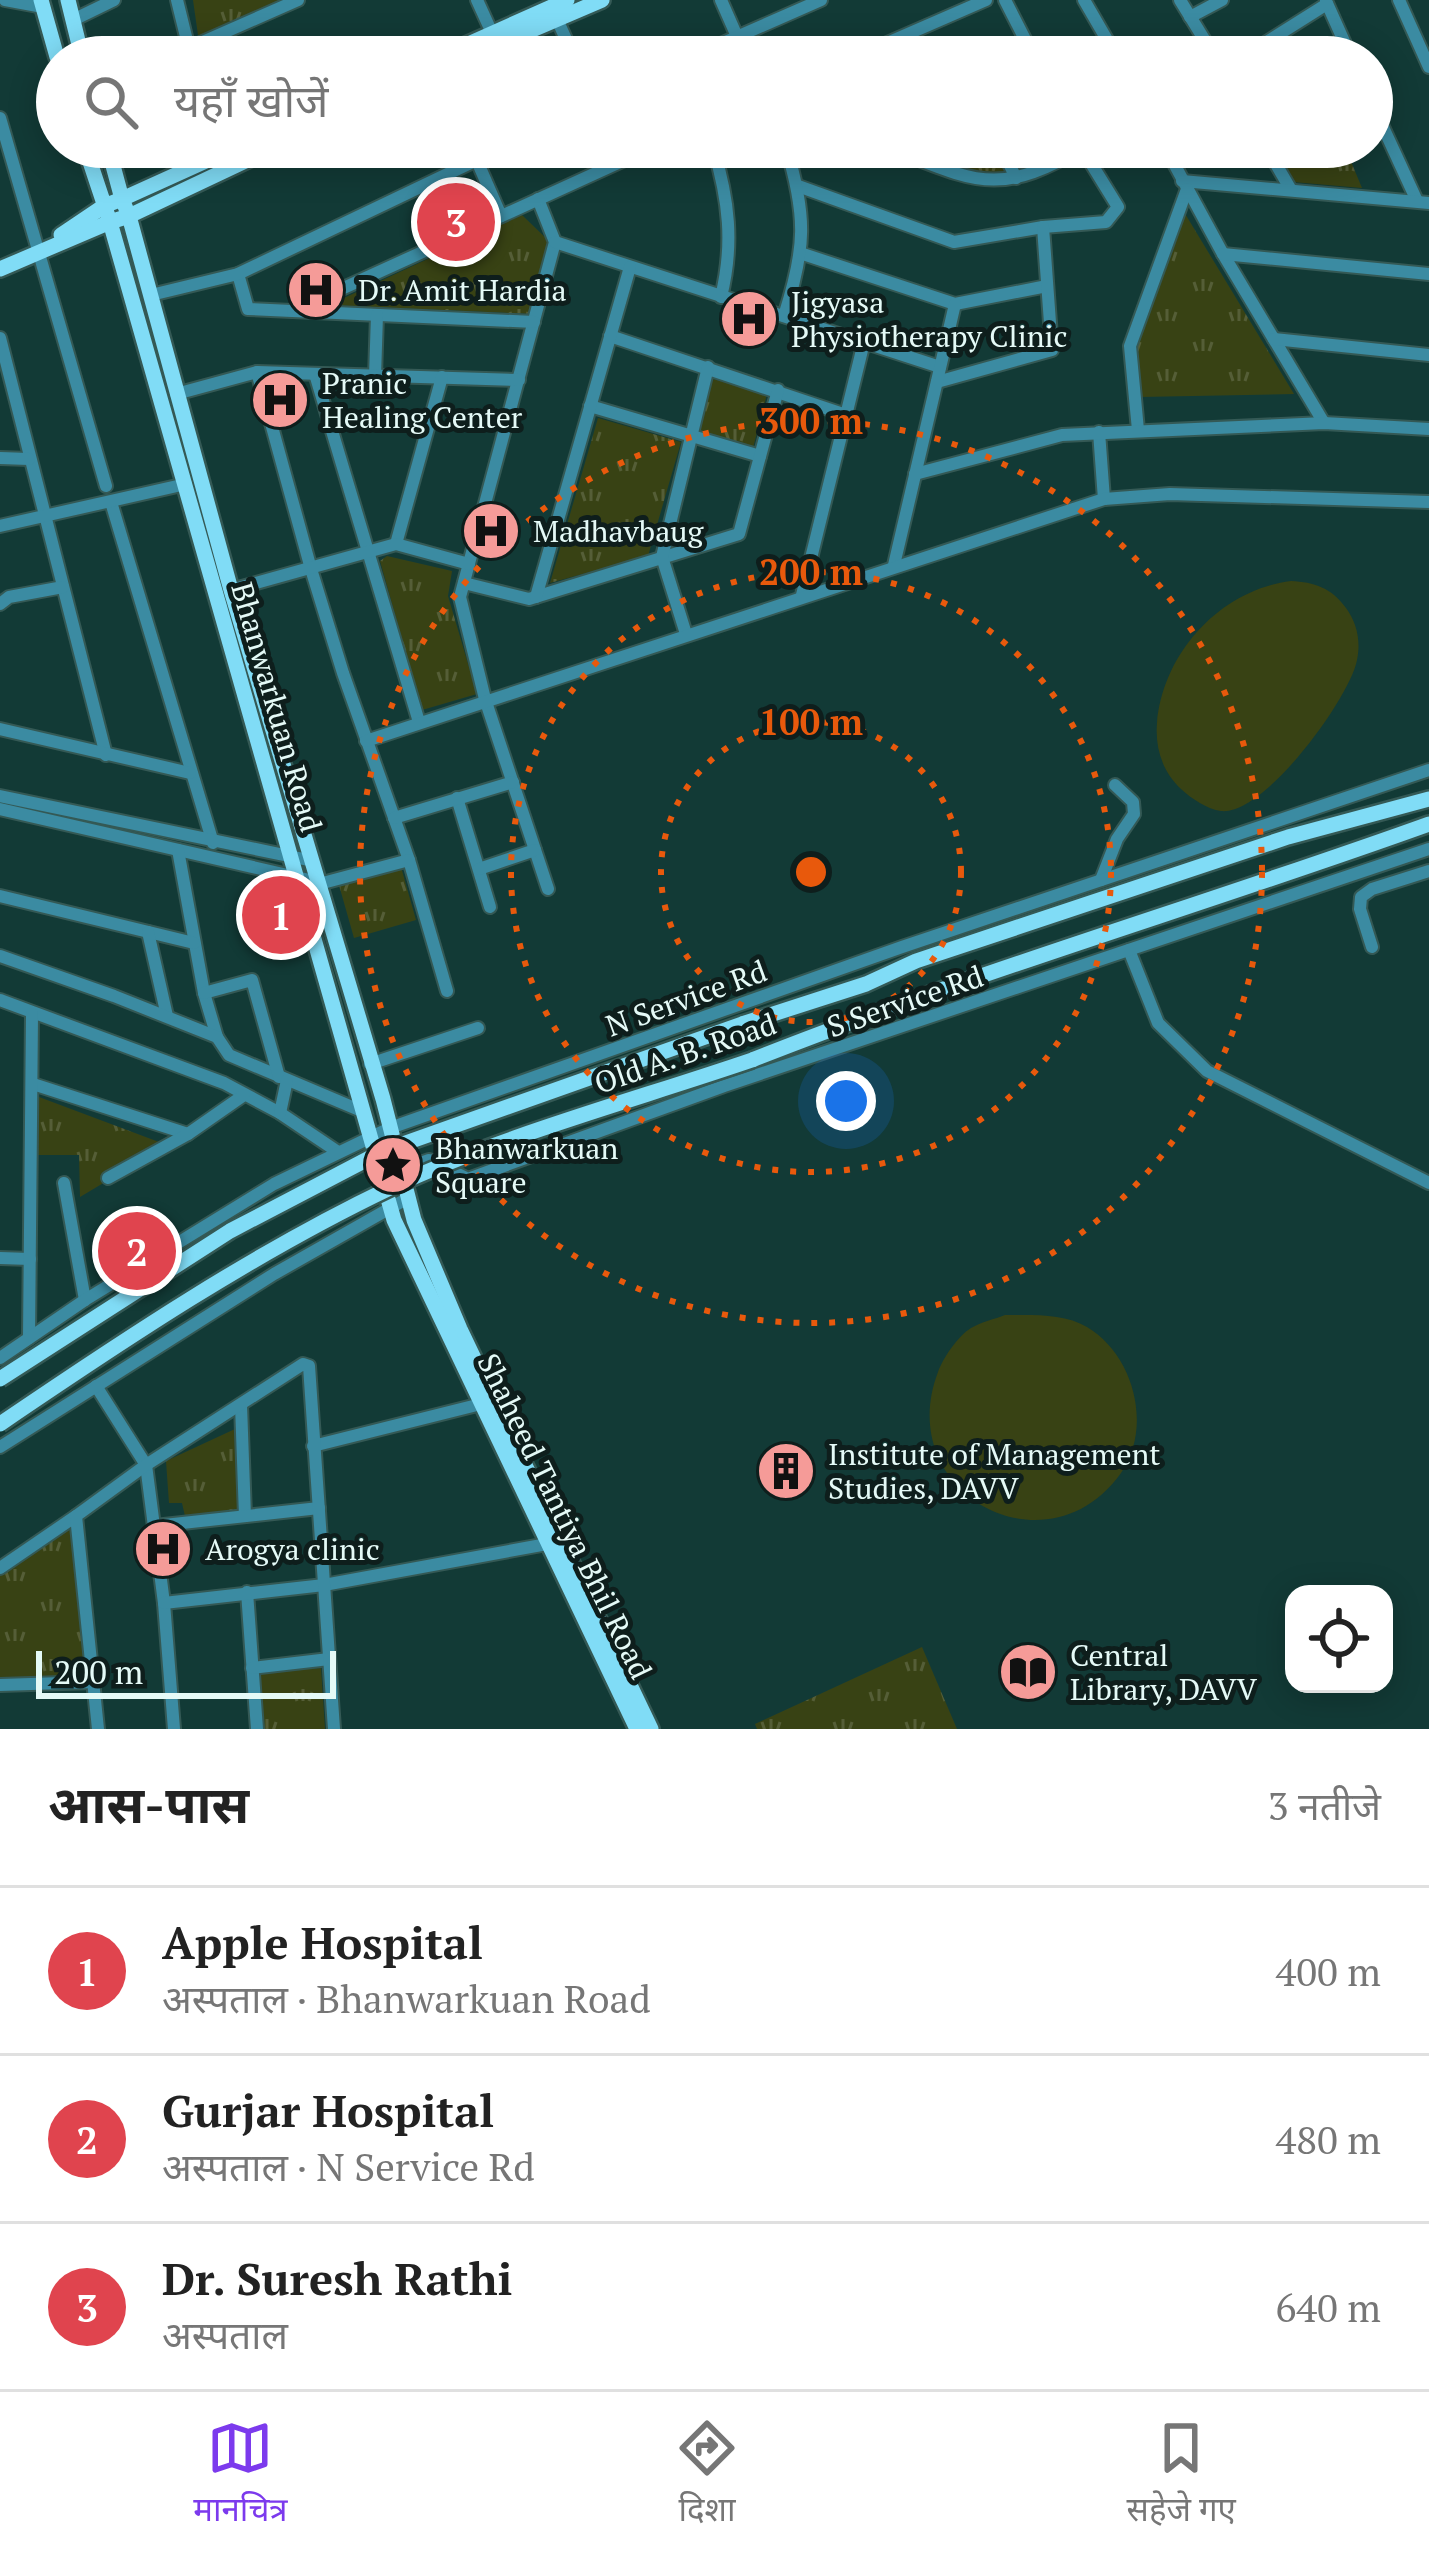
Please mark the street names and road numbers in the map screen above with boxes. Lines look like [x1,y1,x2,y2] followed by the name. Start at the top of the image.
[222,578,332,836] street label: Bhanwarkuan Road
[600,950,772,1046] street label: N Service Rd
[822,956,988,1046] street label: S Service Rd
[589,1003,781,1103] street label: Old A. B. Road
[469,1347,661,1685] street label: Shaheed Tantiya Bhil Road

